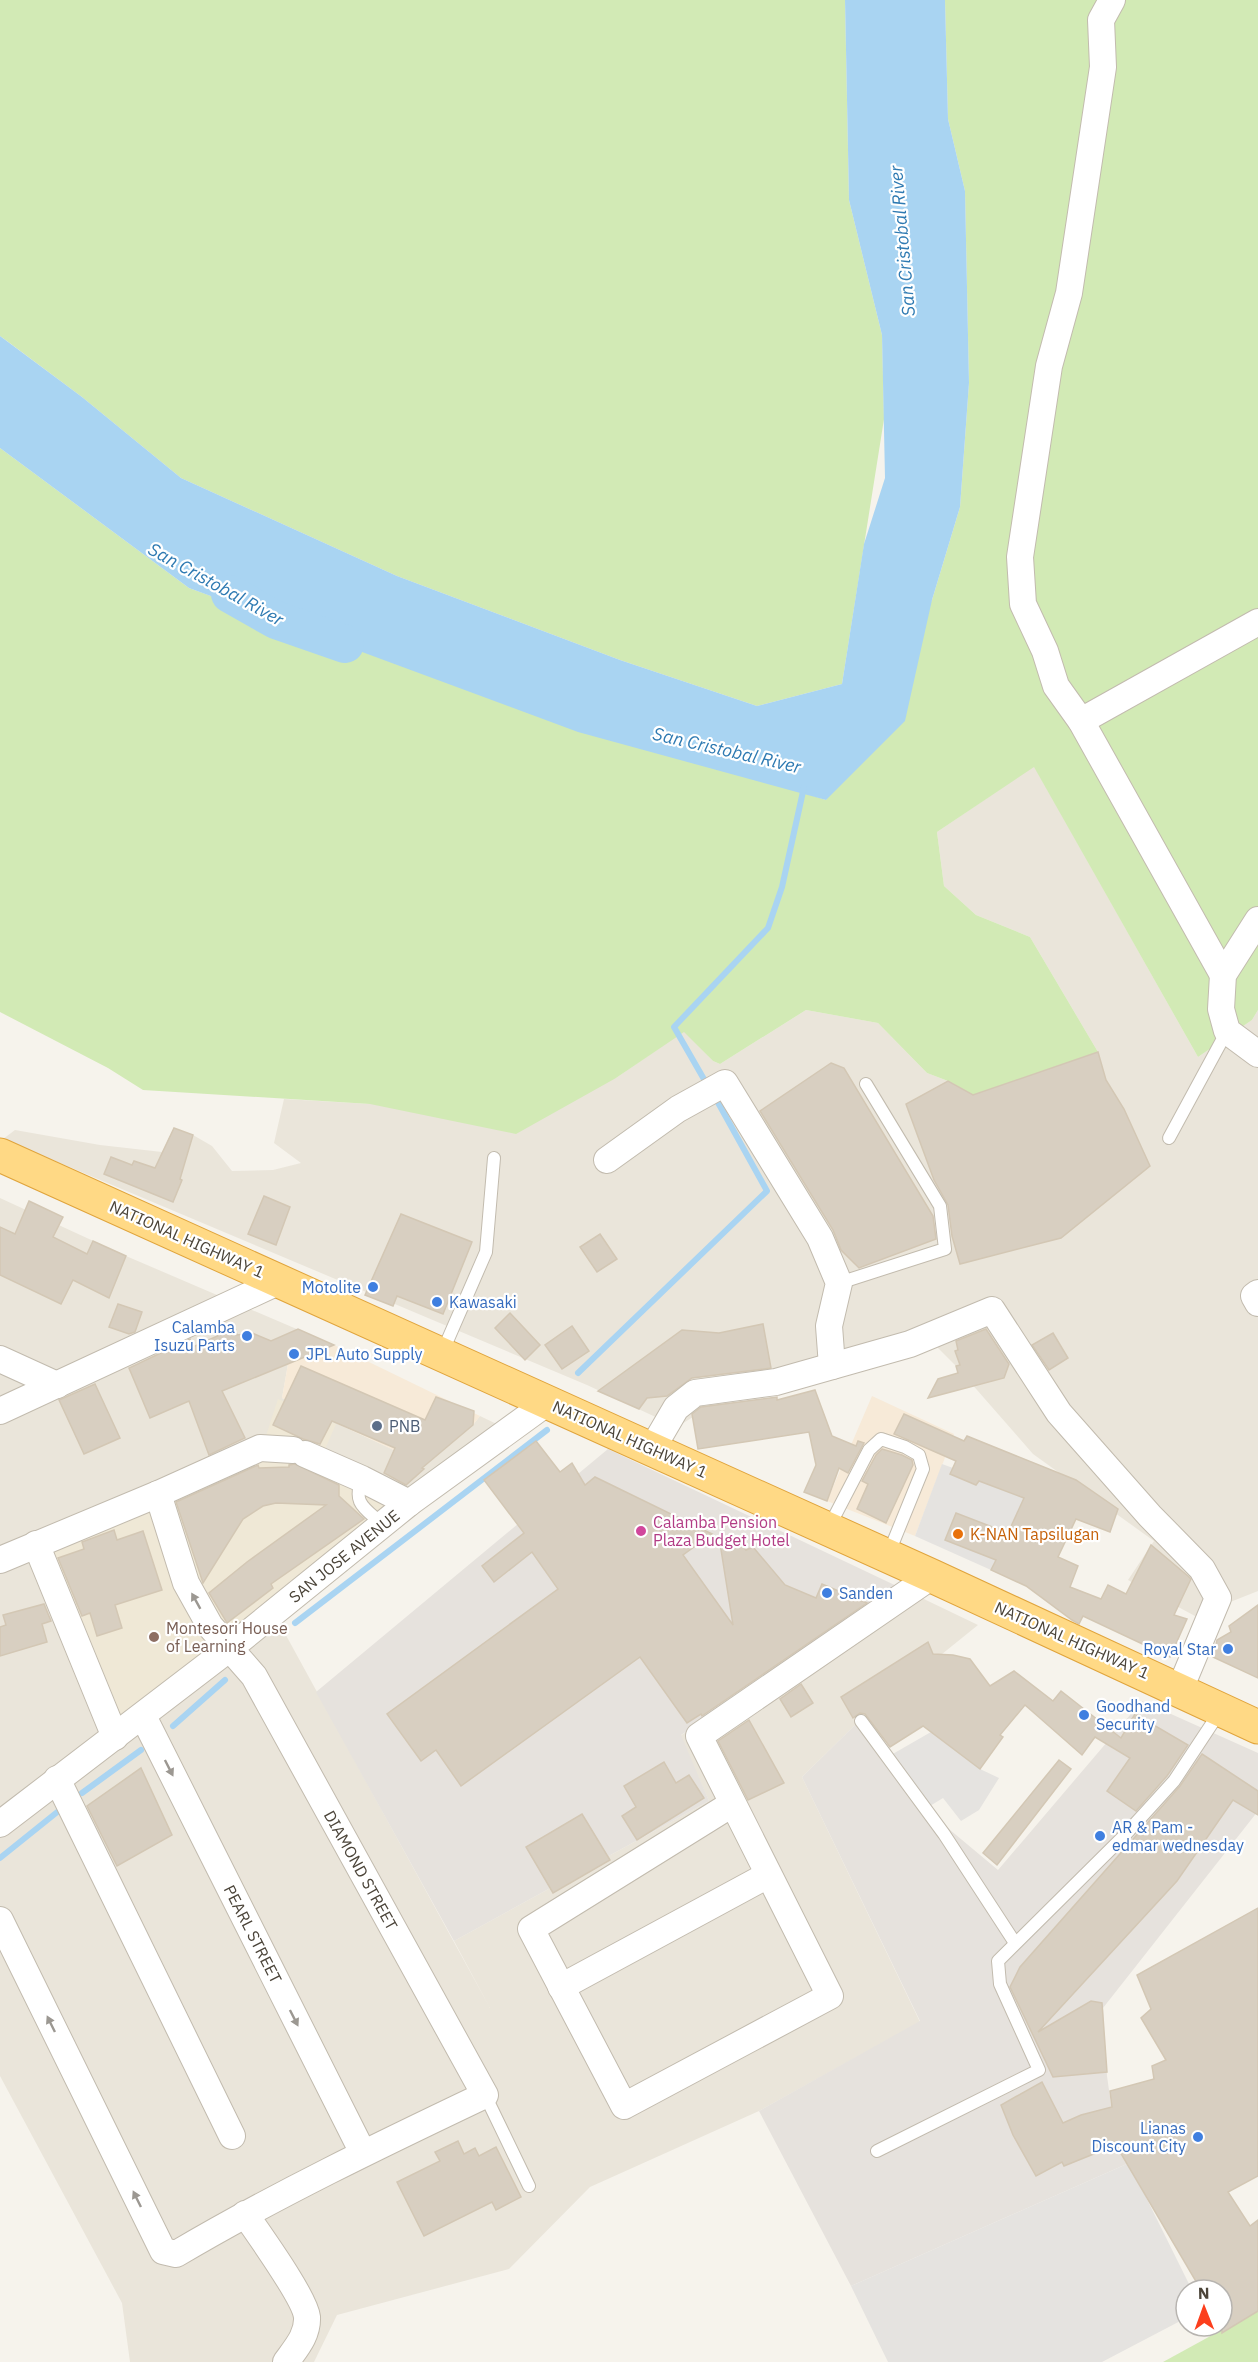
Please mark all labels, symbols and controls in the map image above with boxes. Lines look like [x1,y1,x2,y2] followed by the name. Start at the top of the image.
[884,164,920,317] water label: San Cristobal River
[144,537,288,631] water label: San Cristobal River
[651,722,804,778] water label: San Cristobal River
[107,1196,267,1282] street label: NATIONAL HIGHWAY 1
[302,1277,361,1297] place label: Motolite
[366,1280,380,1294] marker: Motolite
[449,1292,517,1312] place label: Kawasaki
[430,1295,444,1309] marker: Kawasaki
[154,1317,235,1355] place label: Calamba Isuzu Parts
[240,1329,254,1343] marker: Calamba Isuzu Parts
[306,1344,422,1364] place label: JPL Auto Supply
[287,1347,301,1361] marker: JPL Auto Supply
[550,1396,710,1482] street label: NATIONAL HIGHWAY 1
[389,1416,420,1436] place label: PNB
[370,1419,384,1433] marker: PNB
[285,1505,403,1607] street label: SAN JOSE AVENUE
[653,1512,790,1550] place label: Calamba Pension Plaza Budget Hotel
[634,1524,648,1538] marker: Calamba Pension Plaza Budget Hotel
[970,1524,1099,1544] place label: K-NAN Tapsilugan
[951,1527,965,1541] marker: K-NAN Tapsilugan
[839,1583,893,1603] place label: Sanden
[820,1586,834,1600] marker: Sanden
[191,1592,201,1609] one-way arrow
[992,1597,1152,1683] street label: NATIONAL HIGHWAY 1
[166,1618,288,1656] place label: Montesori House of Learning
[147,1630,161,1644] marker: Montesori House of Learning
[1143,1639,1216,1659] place label: Royal Star
[1221,1642,1235,1656] marker: Royal Star
[1096,1696,1170,1734] place label: Goodhand Security
[1077,1708,1091,1722] marker: Goodhand Security
[164,1760,174,1777] one-way arrow
[320,1807,402,1933] street label: DIAMOND STREET
[1112,1817,1244,1855] place label: AR & Pam - edmar wednesday
[1093,1829,1107,1843] marker: AR & Pam - edmar wednesday
[220,1882,286,1986] street label: PEARL STREET
[290,2009,299,2026] one-way arrow
[47,2015,56,2032] one-way arrow
[1091,2118,1186,2156] place label: Lianas Discount City
[1191,2130,1205,2144] marker: Lianas Discount City
[133,2190,142,2207] one-way arrow
[1174,2278,1234,2338] north arrow
[1198,2283,1210,2303] text: N

